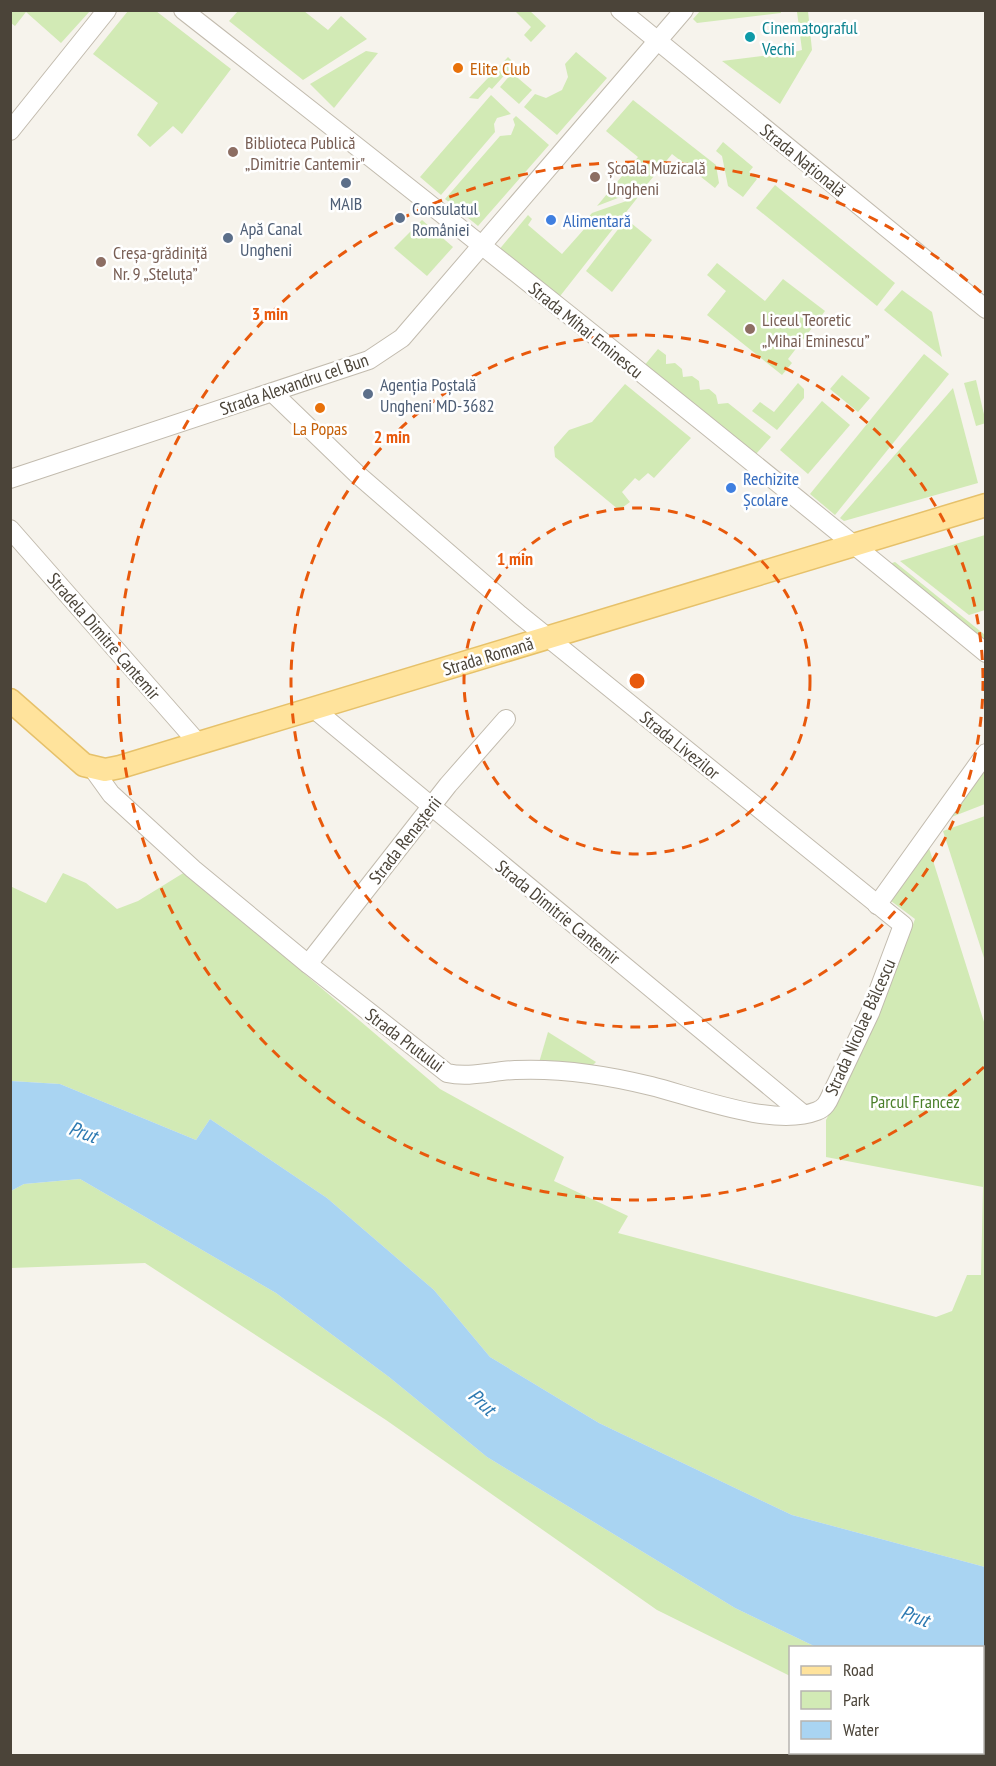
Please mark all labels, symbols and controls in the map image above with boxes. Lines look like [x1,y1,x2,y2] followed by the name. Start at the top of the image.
[761,16,858,60] place label: Cinematograful Vechi
[743,30,757,44] marker: Cinematograful Vechi
[470,57,530,80] place label: Elite Club
[451,61,465,75] marker: Elite Club
[756,118,850,202] street label: Strada Națională
[245,131,365,175] place label: Biblioteca Publică „Dimitrie Cantemir"
[226,145,240,159] marker: Biblioteca Publică „Dimitrie Cantemir"
[607,156,706,200] place label: Școala Muzicală Ungheni
[588,170,602,184] marker: Școala Muzicală Ungheni
[339,176,353,190] marker: MAIB
[330,192,362,215] place label: MAIB
[412,197,478,241] place label: Consulatul României
[563,209,631,232] place label: Alimentară
[393,211,407,225] marker: Consulatul României
[544,213,558,227] marker: Alimentară
[240,217,303,261] place label: Apă Canal Ungheni
[221,231,235,245] marker: Apă Canal Ungheni
[113,241,207,285] place label: Creșa-grădiniță Nr. 9 „Steluța”
[94,255,108,269] marker: Creșa-grădiniță Nr. 9 „Steluța”
[524,277,648,383] street label: Strada Mihai Eminescu
[252,302,288,325] text: 3 min
[762,308,870,352] place label: Liceul Teoretic „Mihai Eminescu”
[743,322,757,336] marker: Liceul Teoretic „Mihai Eminescu”
[217,348,371,420] street label: Strada Alexandru cel Bun
[380,373,495,417] place label: Agenția Poștală Ungheni MD-3682
[361,387,375,401] marker: Agenția Poștală Ungheni MD-3682
[313,401,327,415] marker: La Popas
[293,417,347,440] place label: La Popas
[374,425,410,448] text: 2 min
[743,467,799,511] place label: Rechizite Școlare
[724,481,738,495] marker: Rechizite Școlare
[497,547,533,570] text: 1 min
[42,568,166,704] street label: Stradela Dimitre Cantemir
[440,631,536,681] street label: Strada Romană
[627,671,647,691] centre of rings
[635,706,725,784] street label: Strada Livezilor
[364,791,446,889] street label: Strada Renașterii
[491,855,625,969] street label: Strada Dimitrie Cantemir
[820,955,900,1099] street label: Strada Nicolae Bălcescu
[361,1003,449,1077] street label: Strada Prutului
[870,1090,960,1113] park label: Parcul Francez
[65,1115,103,1150] water label: Prut
[463,1383,503,1423] water label: Prut
[897,1599,935,1634] water label: Prut
[789,1646,984,1754] legend
[843,1658,874,1681] text: Road
[843,1688,870,1711] text: Park
[843,1718,879,1741] text: Water

